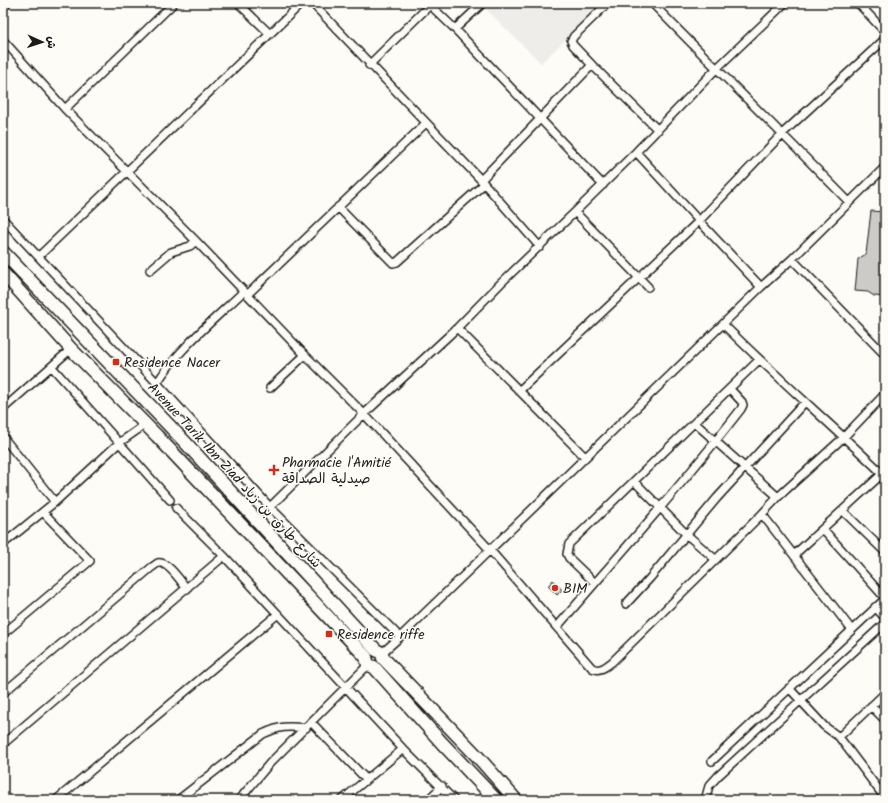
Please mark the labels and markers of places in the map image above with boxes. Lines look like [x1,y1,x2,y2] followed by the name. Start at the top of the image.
[124,352,221,374] place label: Residence Nacer
[111,357,121,367] marker: Residence Nacer
[282,452,392,490] place label: Pharmacie l'Amitié صيدلية الصداقة
[269,465,279,475] marker: Pharmacie l'Amitié صيدلية الصداقة
[563,578,587,600] place label: BIM
[550,583,560,593] marker: BIM
[337,624,425,646] place label: Residence riffe
[324,629,334,639] marker: Residence riffe

